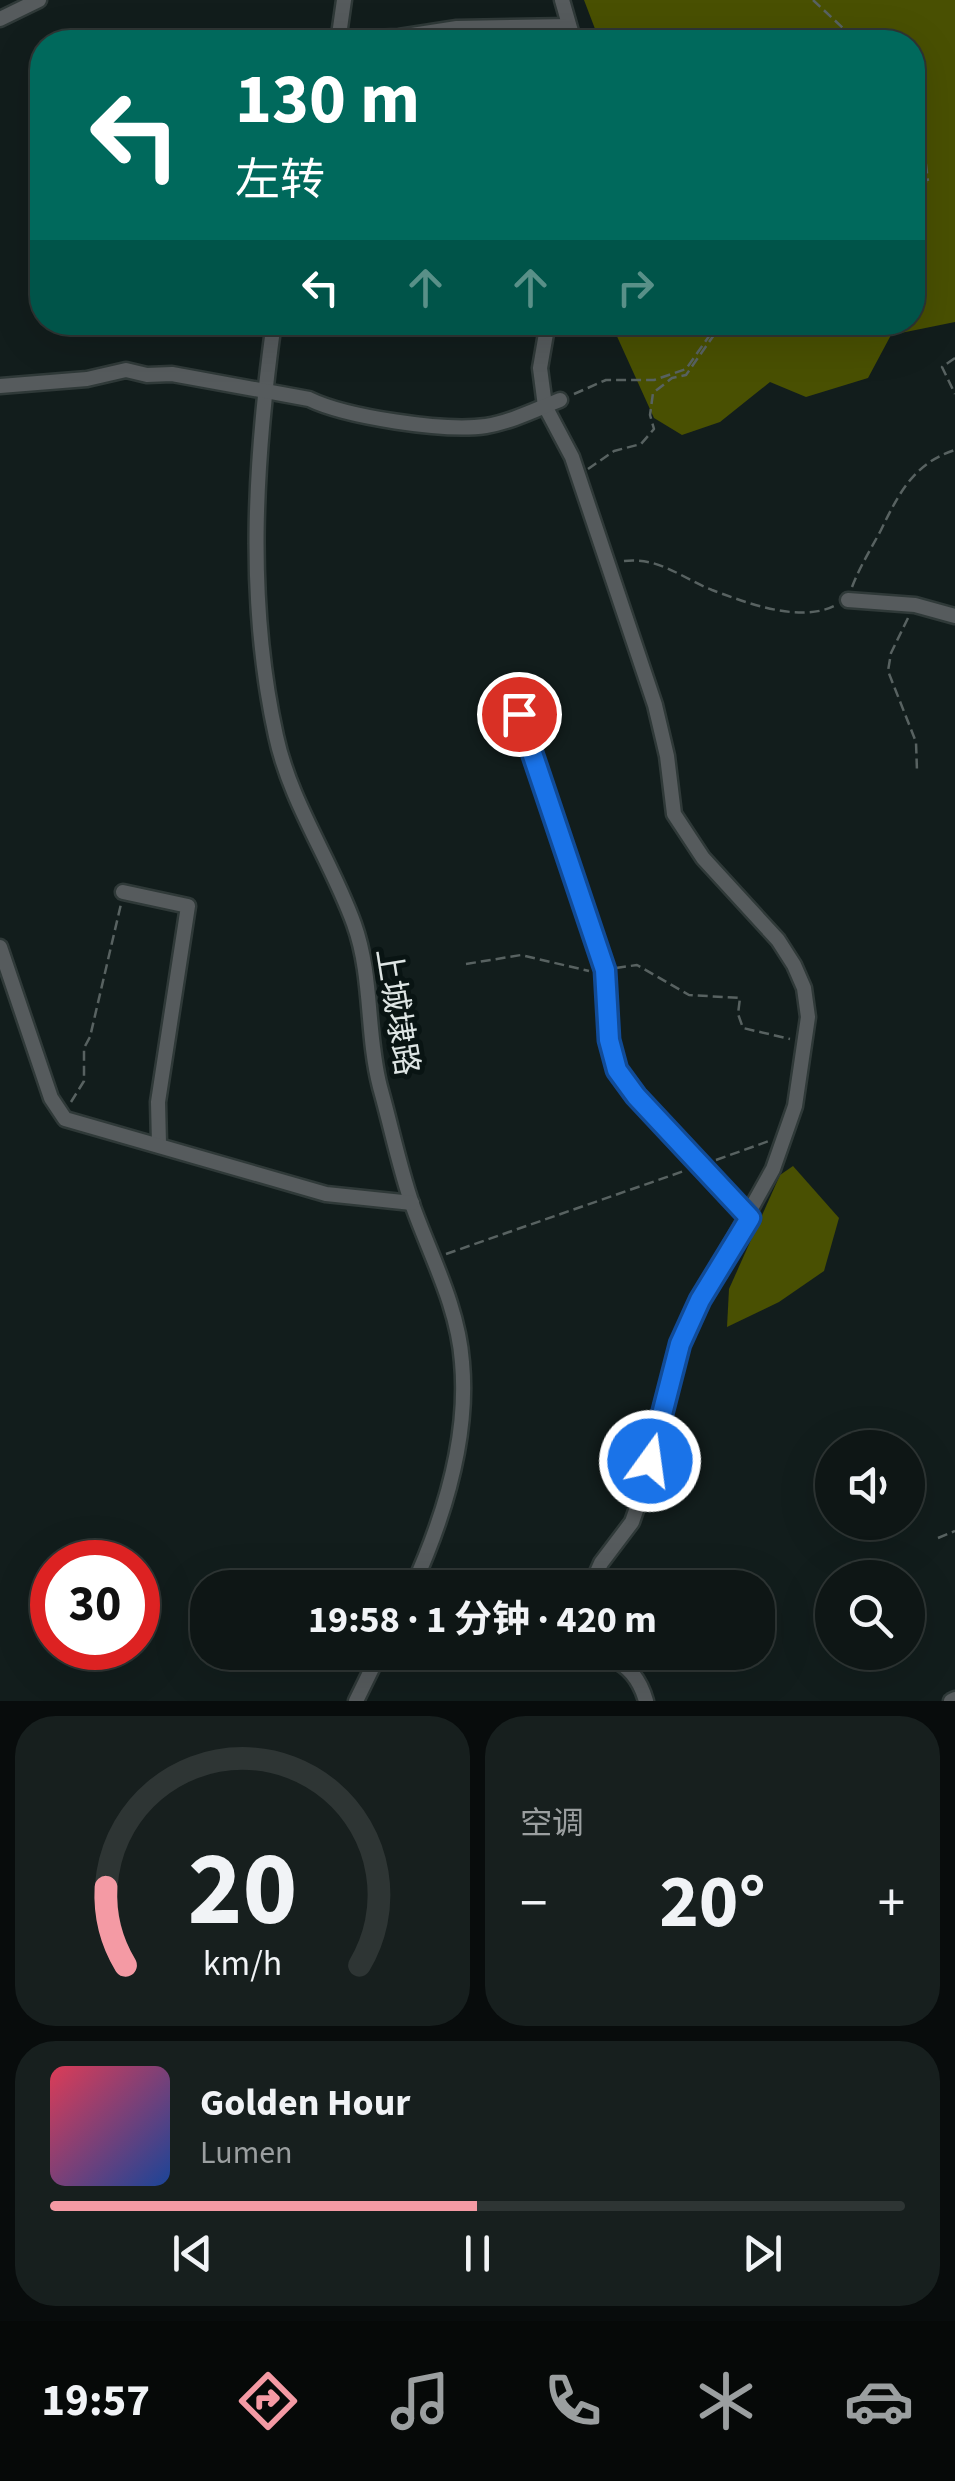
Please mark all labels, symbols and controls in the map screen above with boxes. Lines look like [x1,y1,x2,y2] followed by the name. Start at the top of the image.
[235,50,420,150] text: 130 m
[70,70,200,200] icon: left
[235,149,325,213] text: 左转
[293,260,348,315] icon: left
[398,260,453,315] icon: ahead
[503,260,558,315] icon: ahead
[608,260,663,315] icon: right
[477,672,562,757] pin
[492,687,547,742] icon: arrive
[364,945,430,1079] street label: 上城埭路
[598,1409,702,1513] position arrow
[815,1430,925,1670] map controls
[815,1430,925,1540] button: sound
[30,1540,160,1670] speed limit sign: 30
[815,1560,925,1670] button: search
[308,1593,657,1647] text: 19:58 · 1 分钟 · 420 m
[520,1801,584,1847] text: 空调
[188,1817,297,1965] text: 20
[659,1849,766,1956] text: 20°
[520,1865,547,1943] text: −
[878,1865,905,1943] text: +
[203,1938,282,1989] text: km/h
[200,2076,410,2130] text: Golden Hour
[200,2130,293,2176] text: Lumen
[165,2226,220,2281] icon: previous
[450,2226,505,2281] icon: pause
[735,2226,790,2281] icon: next
[233,2366,303,2436] icon: directions
[385,2366,455,2436] icon: music
[538,2366,608,2436] icon: phone
[691,2366,761,2436] icon: climate
[844,2366,914,2436] icon: car
[41,2369,150,2433] text: 19:57

